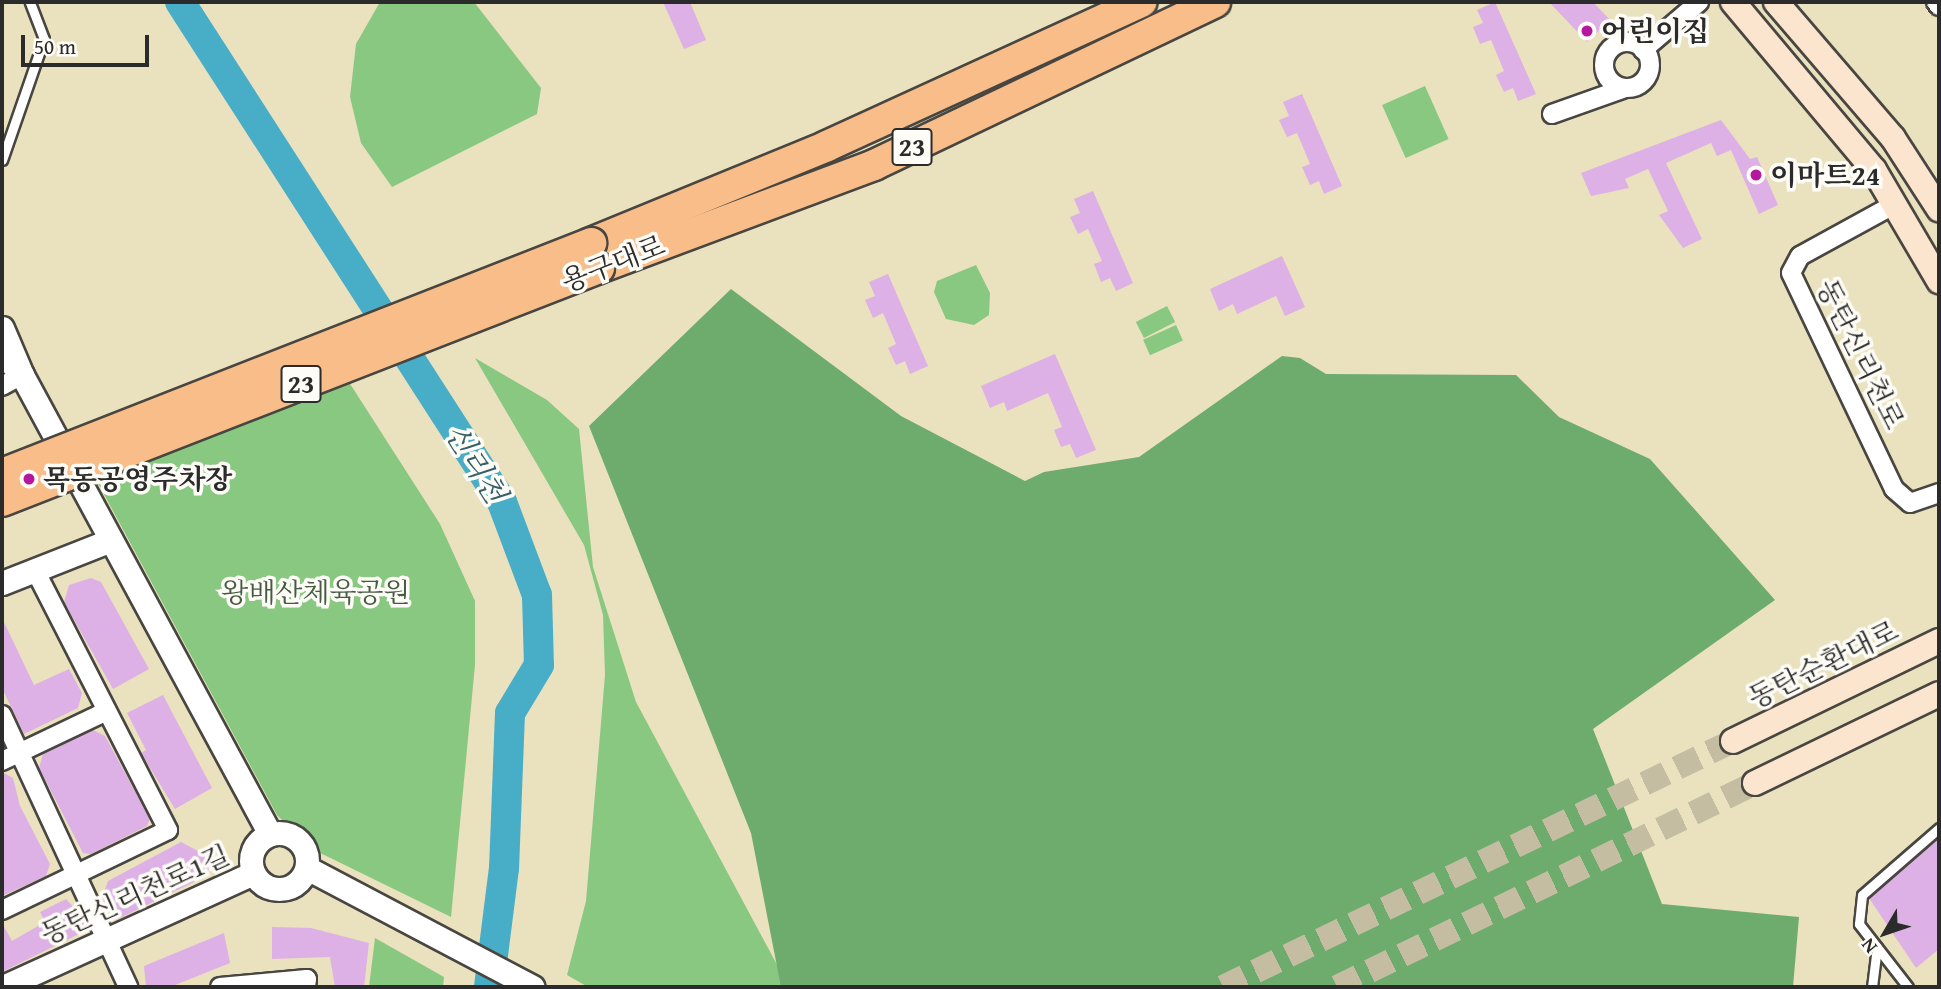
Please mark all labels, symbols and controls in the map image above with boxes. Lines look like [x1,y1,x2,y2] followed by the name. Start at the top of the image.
[1601,14,1709,48] place label: 어린이집
[24,21,152,65] scale bar
[1579,23,1595,39] marker: 어린이집
[34,31,76,62] text: 50 m
[891,124,933,170] road number: 23
[1770,158,1880,192] place label: 이마트24
[1748,167,1764,183] marker: 이마트24
[556,228,670,298] street label: 용구대로
[1810,274,1912,434] street label: 동탄신리천로
[280,362,322,406] road number: 23
[438,417,514,509] water label: 신리천
[43,462,232,496] place label: 목동공영주차장
[21,471,37,487] marker: 목동공영주차장
[221,575,411,609] park label: 왕배산체육공원
[1743,613,1903,715] street label: 동탄순환대로
[36,837,234,951] street label: 동탄신리천로1길
[1850,898,1920,968] north arrow
[1854,932,1884,960] text: N

